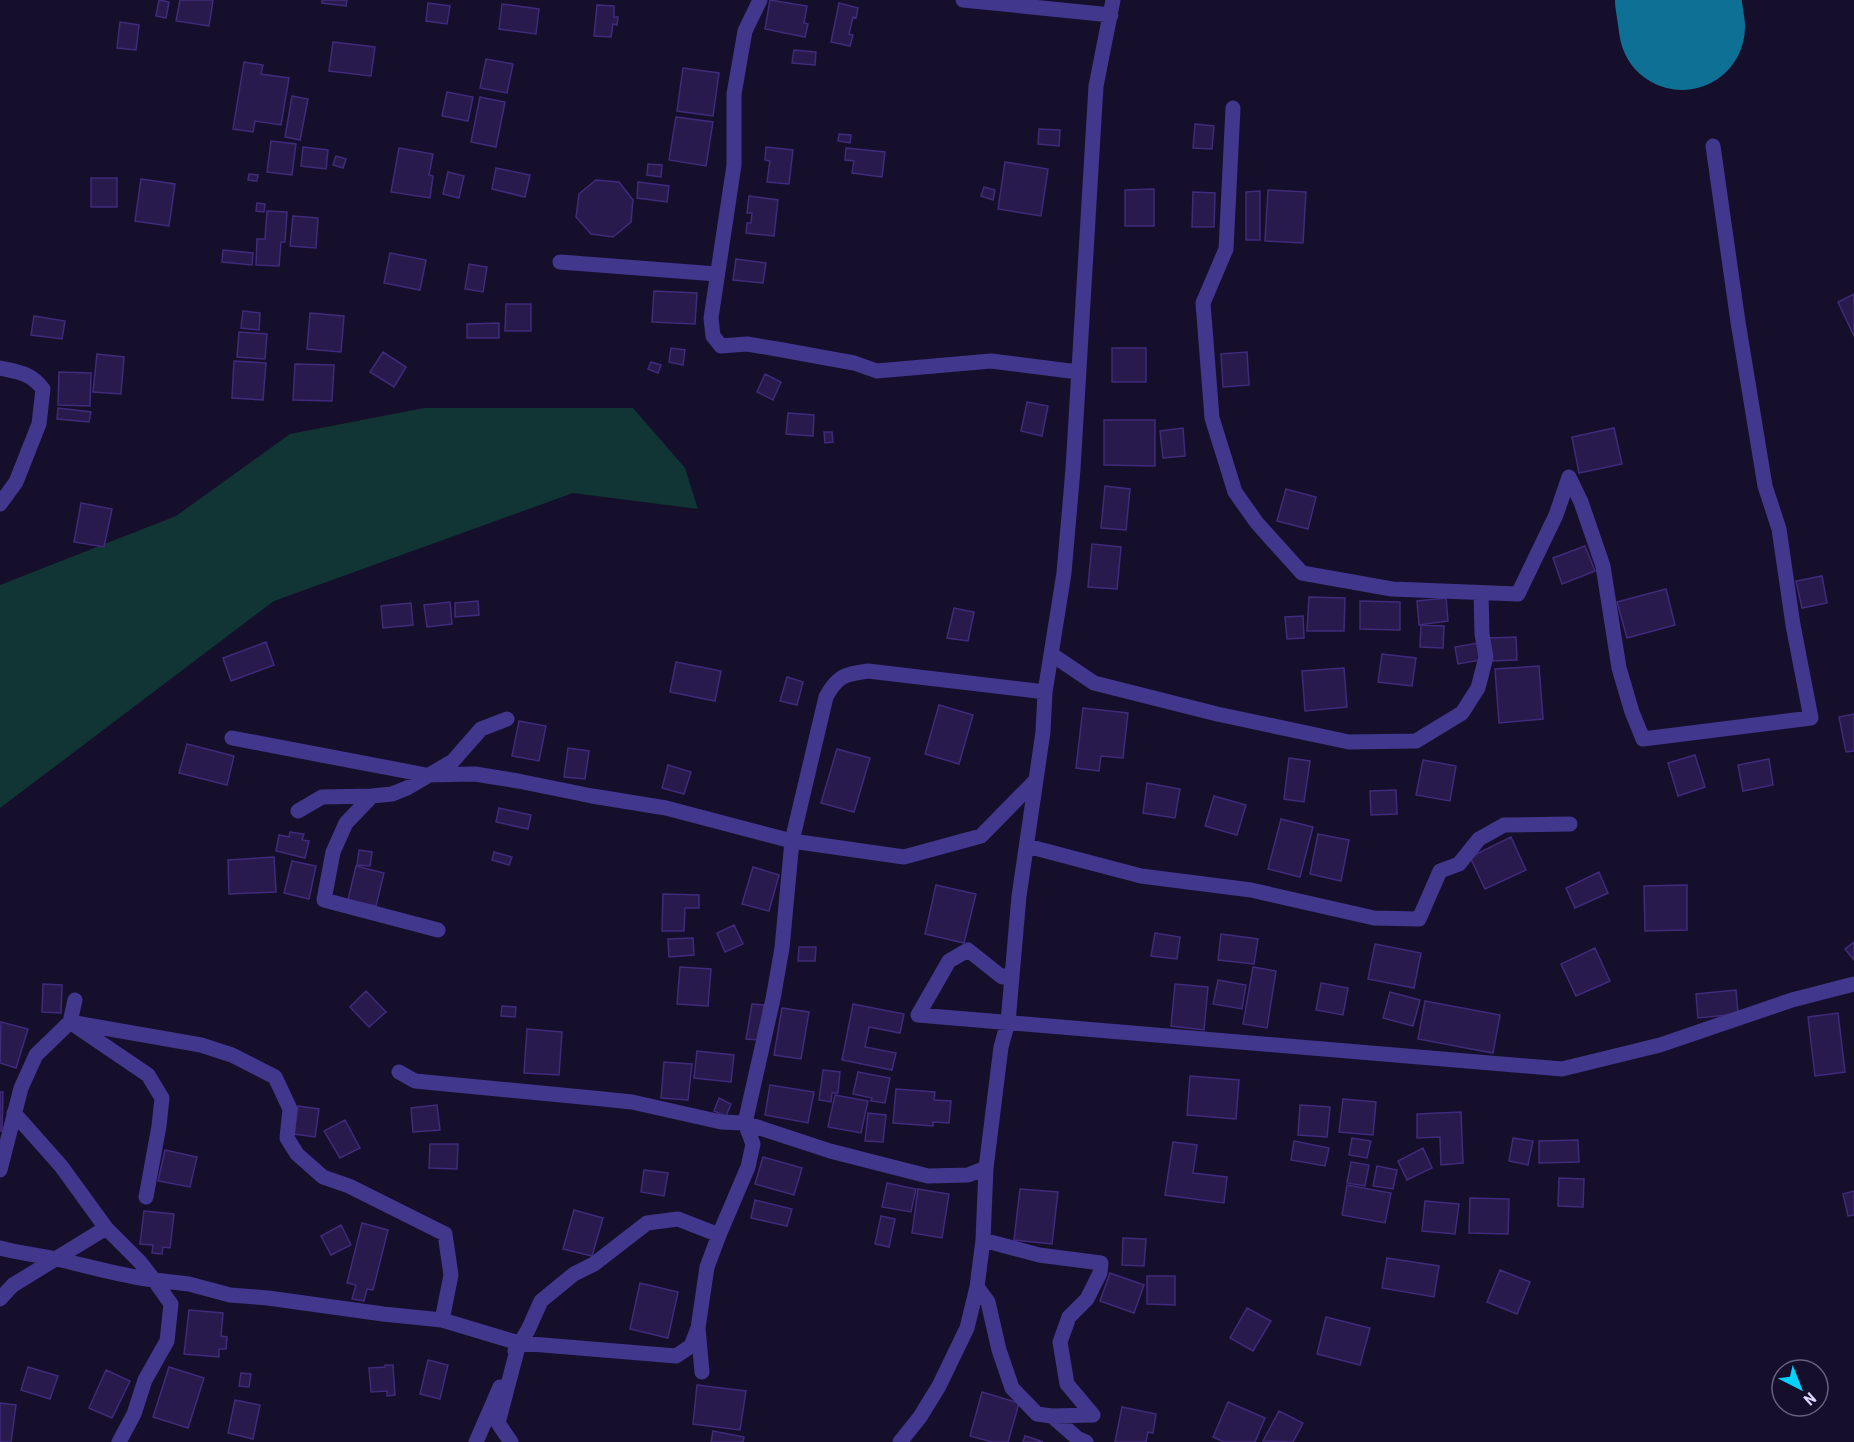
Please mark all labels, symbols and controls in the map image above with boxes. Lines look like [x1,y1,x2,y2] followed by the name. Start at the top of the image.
[1770,1358,1830,1418] north arrow
[1800,1388,1820,1409] text: N

